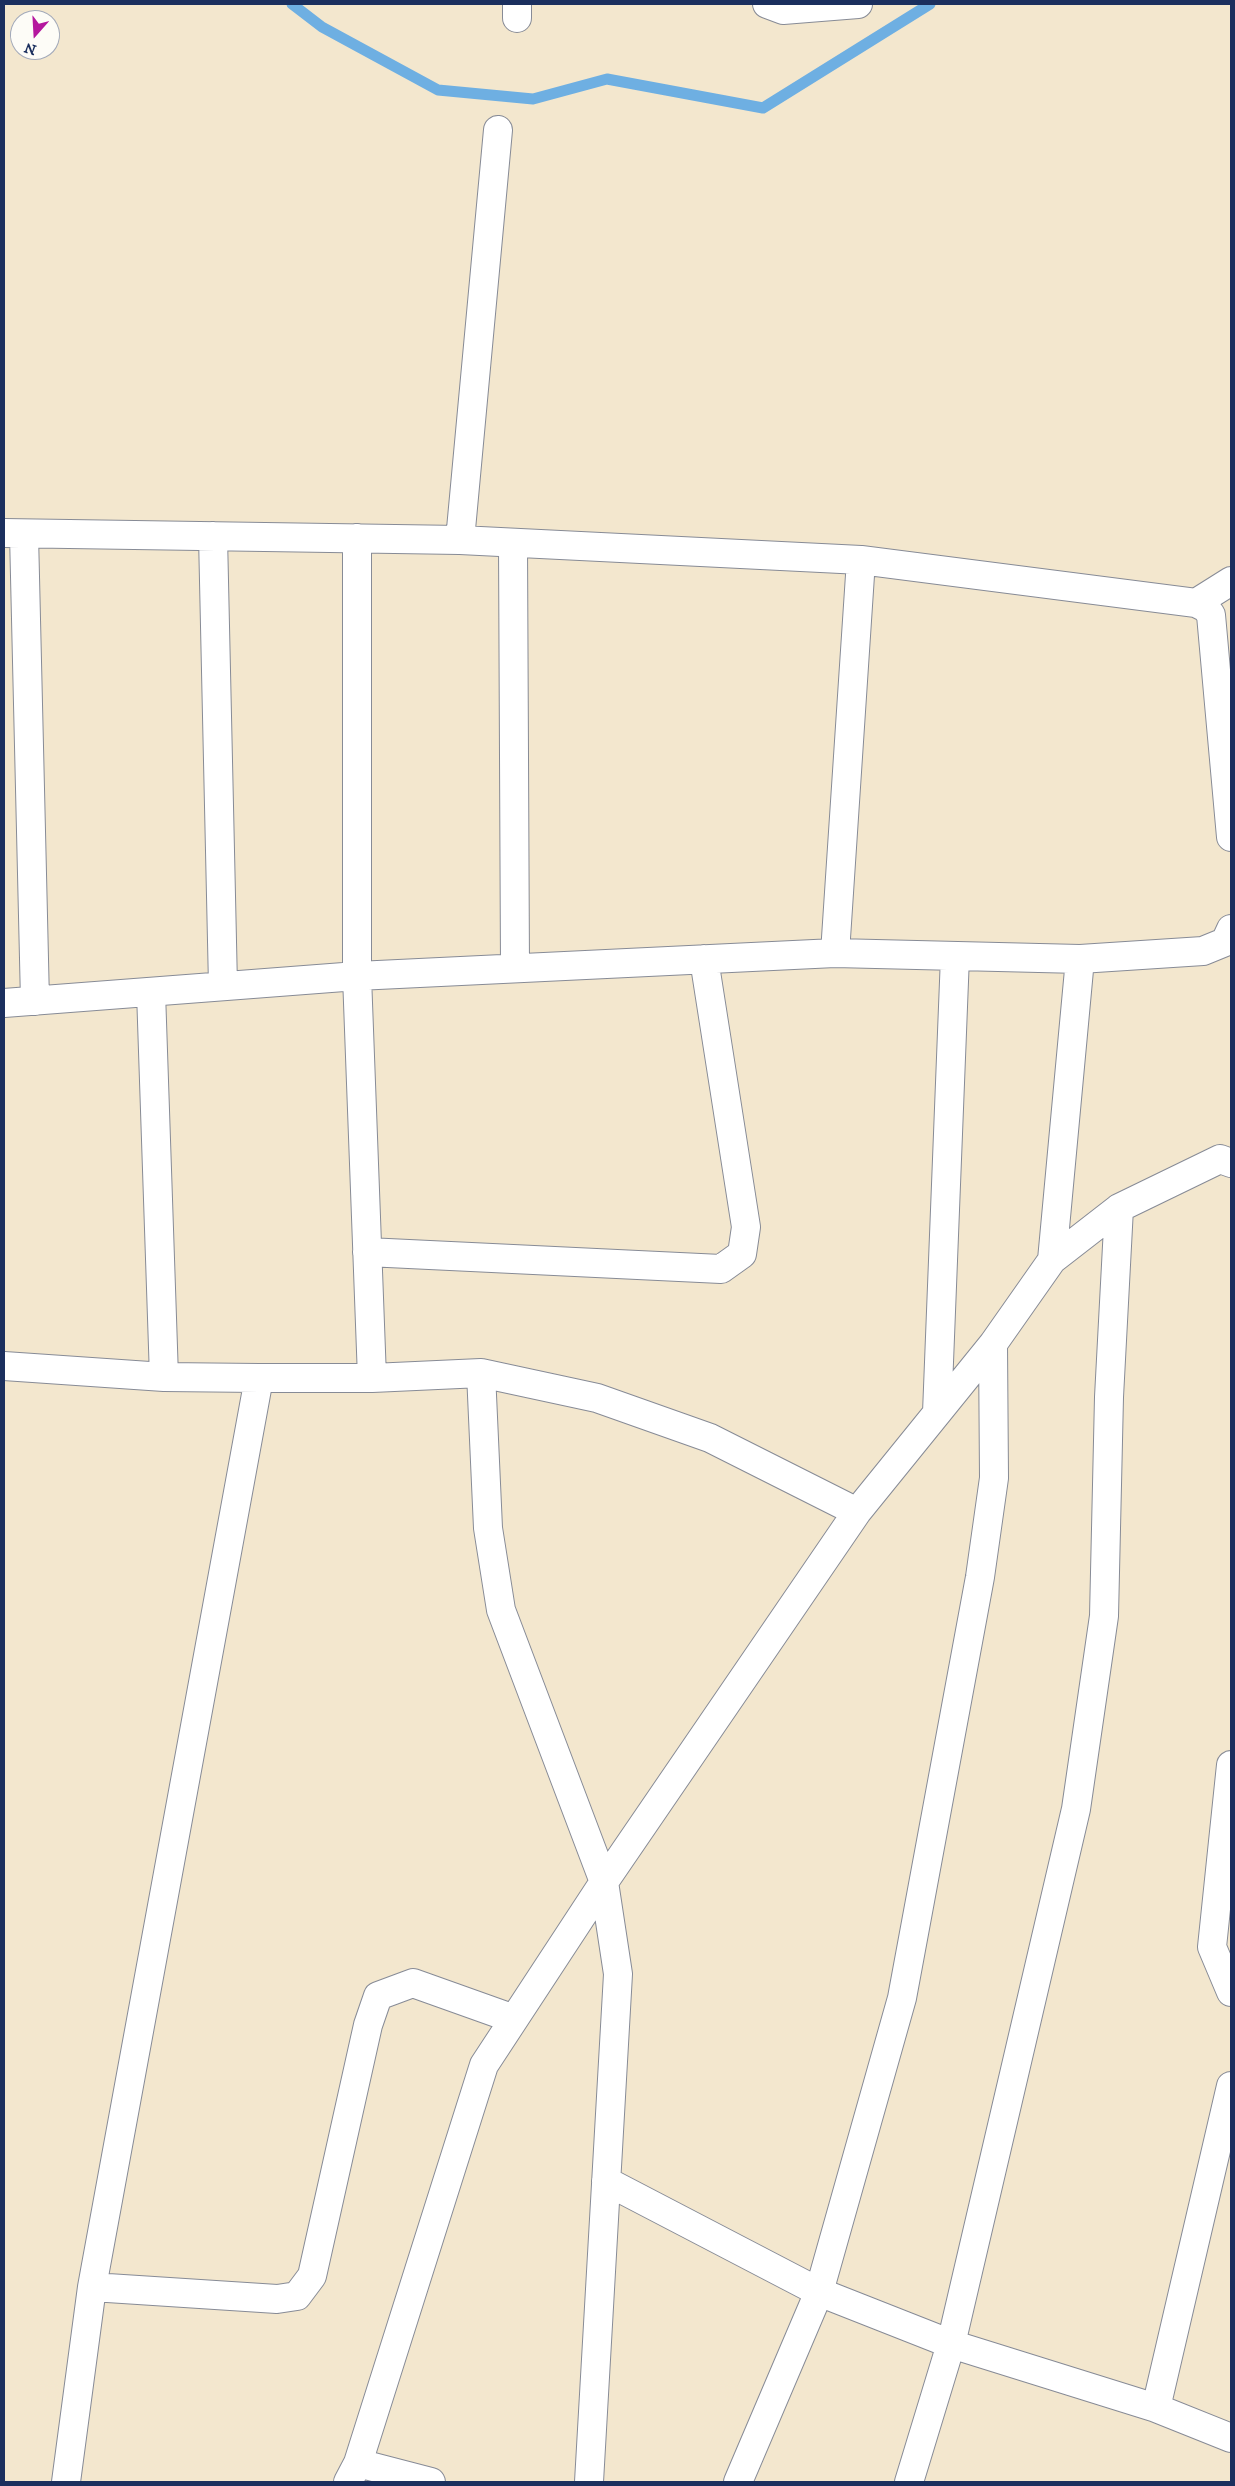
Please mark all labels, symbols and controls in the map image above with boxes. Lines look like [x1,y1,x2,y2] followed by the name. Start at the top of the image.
[10,10,60,60] north arrow
[22,38,39,59] text: N

